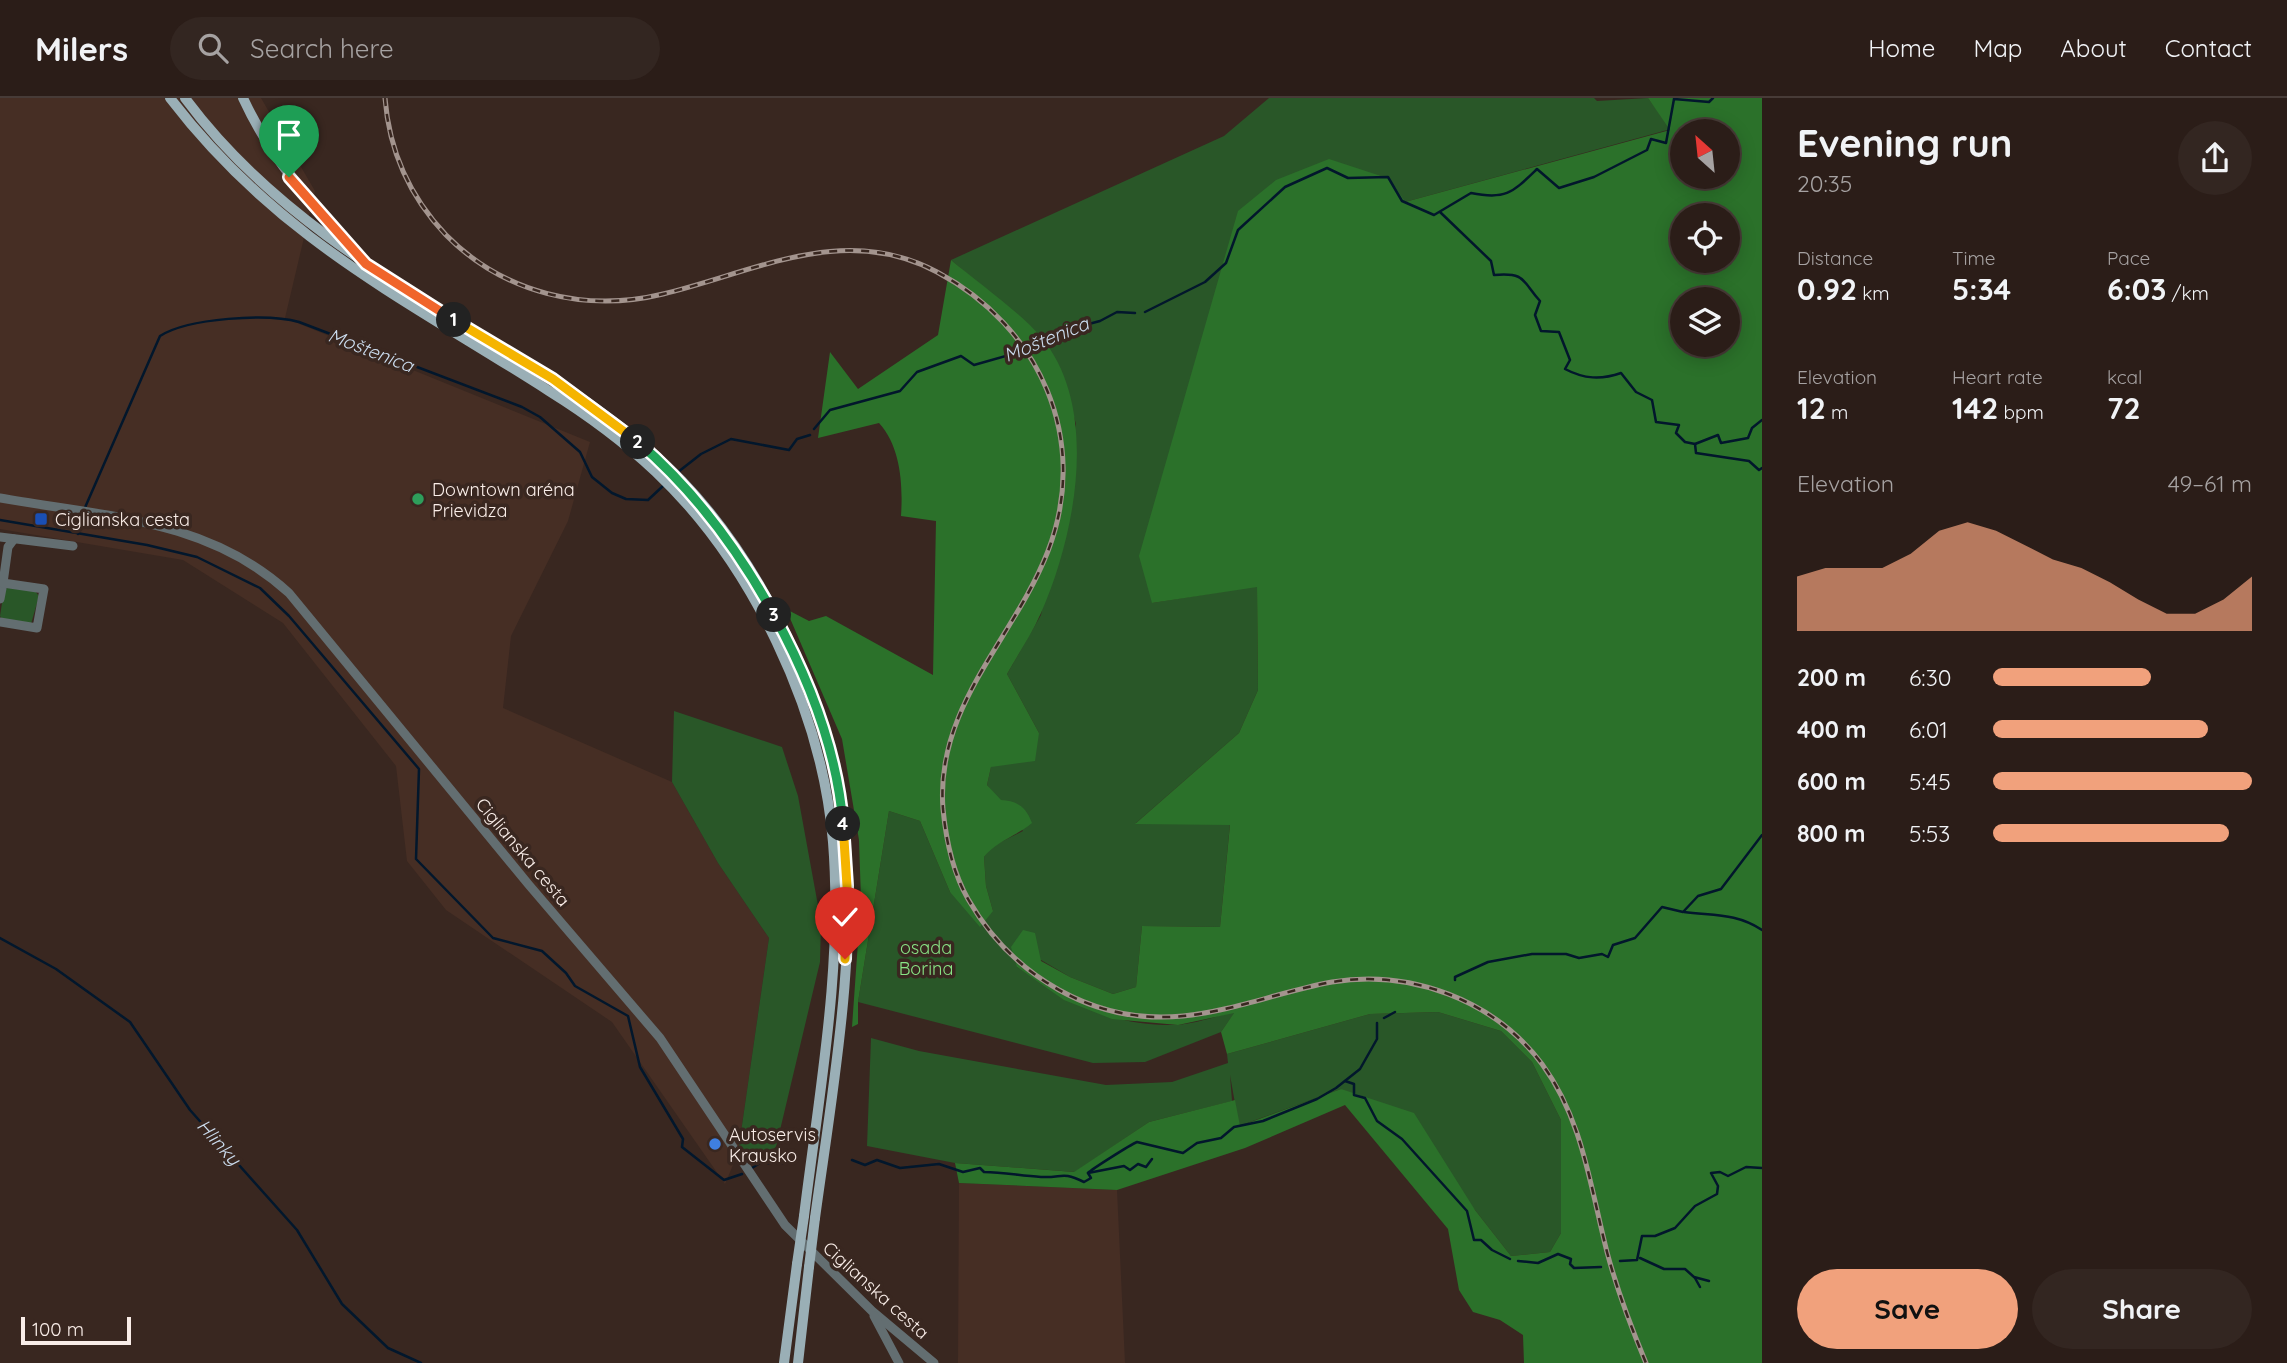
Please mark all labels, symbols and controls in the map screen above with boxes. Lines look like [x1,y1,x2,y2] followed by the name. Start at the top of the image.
[170,17,660,80] search box
[35,28,128,69] text: Milers
[194,29,232,67] icon: search
[250,32,394,65] text: Search here
[1868,33,1935,63] text: Home
[1973,33,2022,63] text: Map
[2060,33,2127,63] text: About
[2165,33,2252,63] text: Contact
[259,105,319,177] pin
[270,116,308,154] icon: arrive
[1670,119,1740,189] north arrow
[1670,119,1740,357] map controls
[1797,119,2012,167] text: Evening run
[2178,121,2252,195] button: share
[1797,169,1852,198] text: 20:35
[1670,203,1740,273] button: locate
[1797,246,1873,270] text: Distance
[1952,246,1996,270] text: Time
[2107,246,2150,270] text: Pace
[1797,270,1857,308] text: 0.92
[1952,270,2011,308] text: 5:34
[2107,270,2166,308] text: 6:03
[1857,281,1890,305] text: km
[2166,281,2209,305] text: /km
[1670,287,1740,357] button: layers
[436,302,472,338] pin: 1
[450,307,457,331] text: 1
[1000,311,1093,367] water label: Moštenica
[325,323,419,378] water label: Moštenica
[1797,365,1877,389] text: Elevation
[1952,365,2043,389] text: Heart rate
[2107,365,2142,389] text: kcal
[1797,389,1826,427] text: 12
[1952,389,1998,427] text: 142
[2107,389,2141,427] text: 72
[1826,400,1848,424] text: m
[1998,400,2044,424] text: bpm
[620,424,656,460] pin: 2
[632,429,643,453] text: 2
[1797,469,1894,498] text: Elevation
[2168,469,2252,498] text: 49–61 m
[432,478,575,522] place label: Downtown aréna Prievidza
[410,491,426,507] marker: Downtown aréna Prievidza
[55,508,190,531] place label: Ciglianska cesta
[33,511,49,527] marker: Ciglianska cesta
[756,598,792,632] pin: 3
[768,602,779,626] text: 3
[1797,663,1866,692] text: 200 m
[1909,663,1951,692] text: 6:30
[1797,715,1866,744] text: 400 m
[1909,715,1948,744] text: 6:01
[1797,767,1866,796] text: 600 m
[1909,767,1951,796] text: 5:45
[471,793,575,911] street label: Ciglianska cesta
[826,806,860,842] pin: 4
[837,811,848,835] text: 4
[1797,819,1866,848] text: 800 m
[1909,819,1950,848] text: 5:53
[815,887,875,959] pin
[826,898,864,936] icon: check
[899,936,953,980] park label: osada Borina
[192,1114,247,1171] water label: Hlinky
[729,1123,816,1167] place label: Autoservis Krausko
[707,1136,723,1152] marker: Autoservis Krausko
[818,1236,934,1344] street label: Ciglianska cesta
[1797,1269,2018,1349] button: Save
[2032,1269,2252,1349] button: Share
[21,1314,131,1346] scale bar
[32,1317,84,1341] text: 100 m

